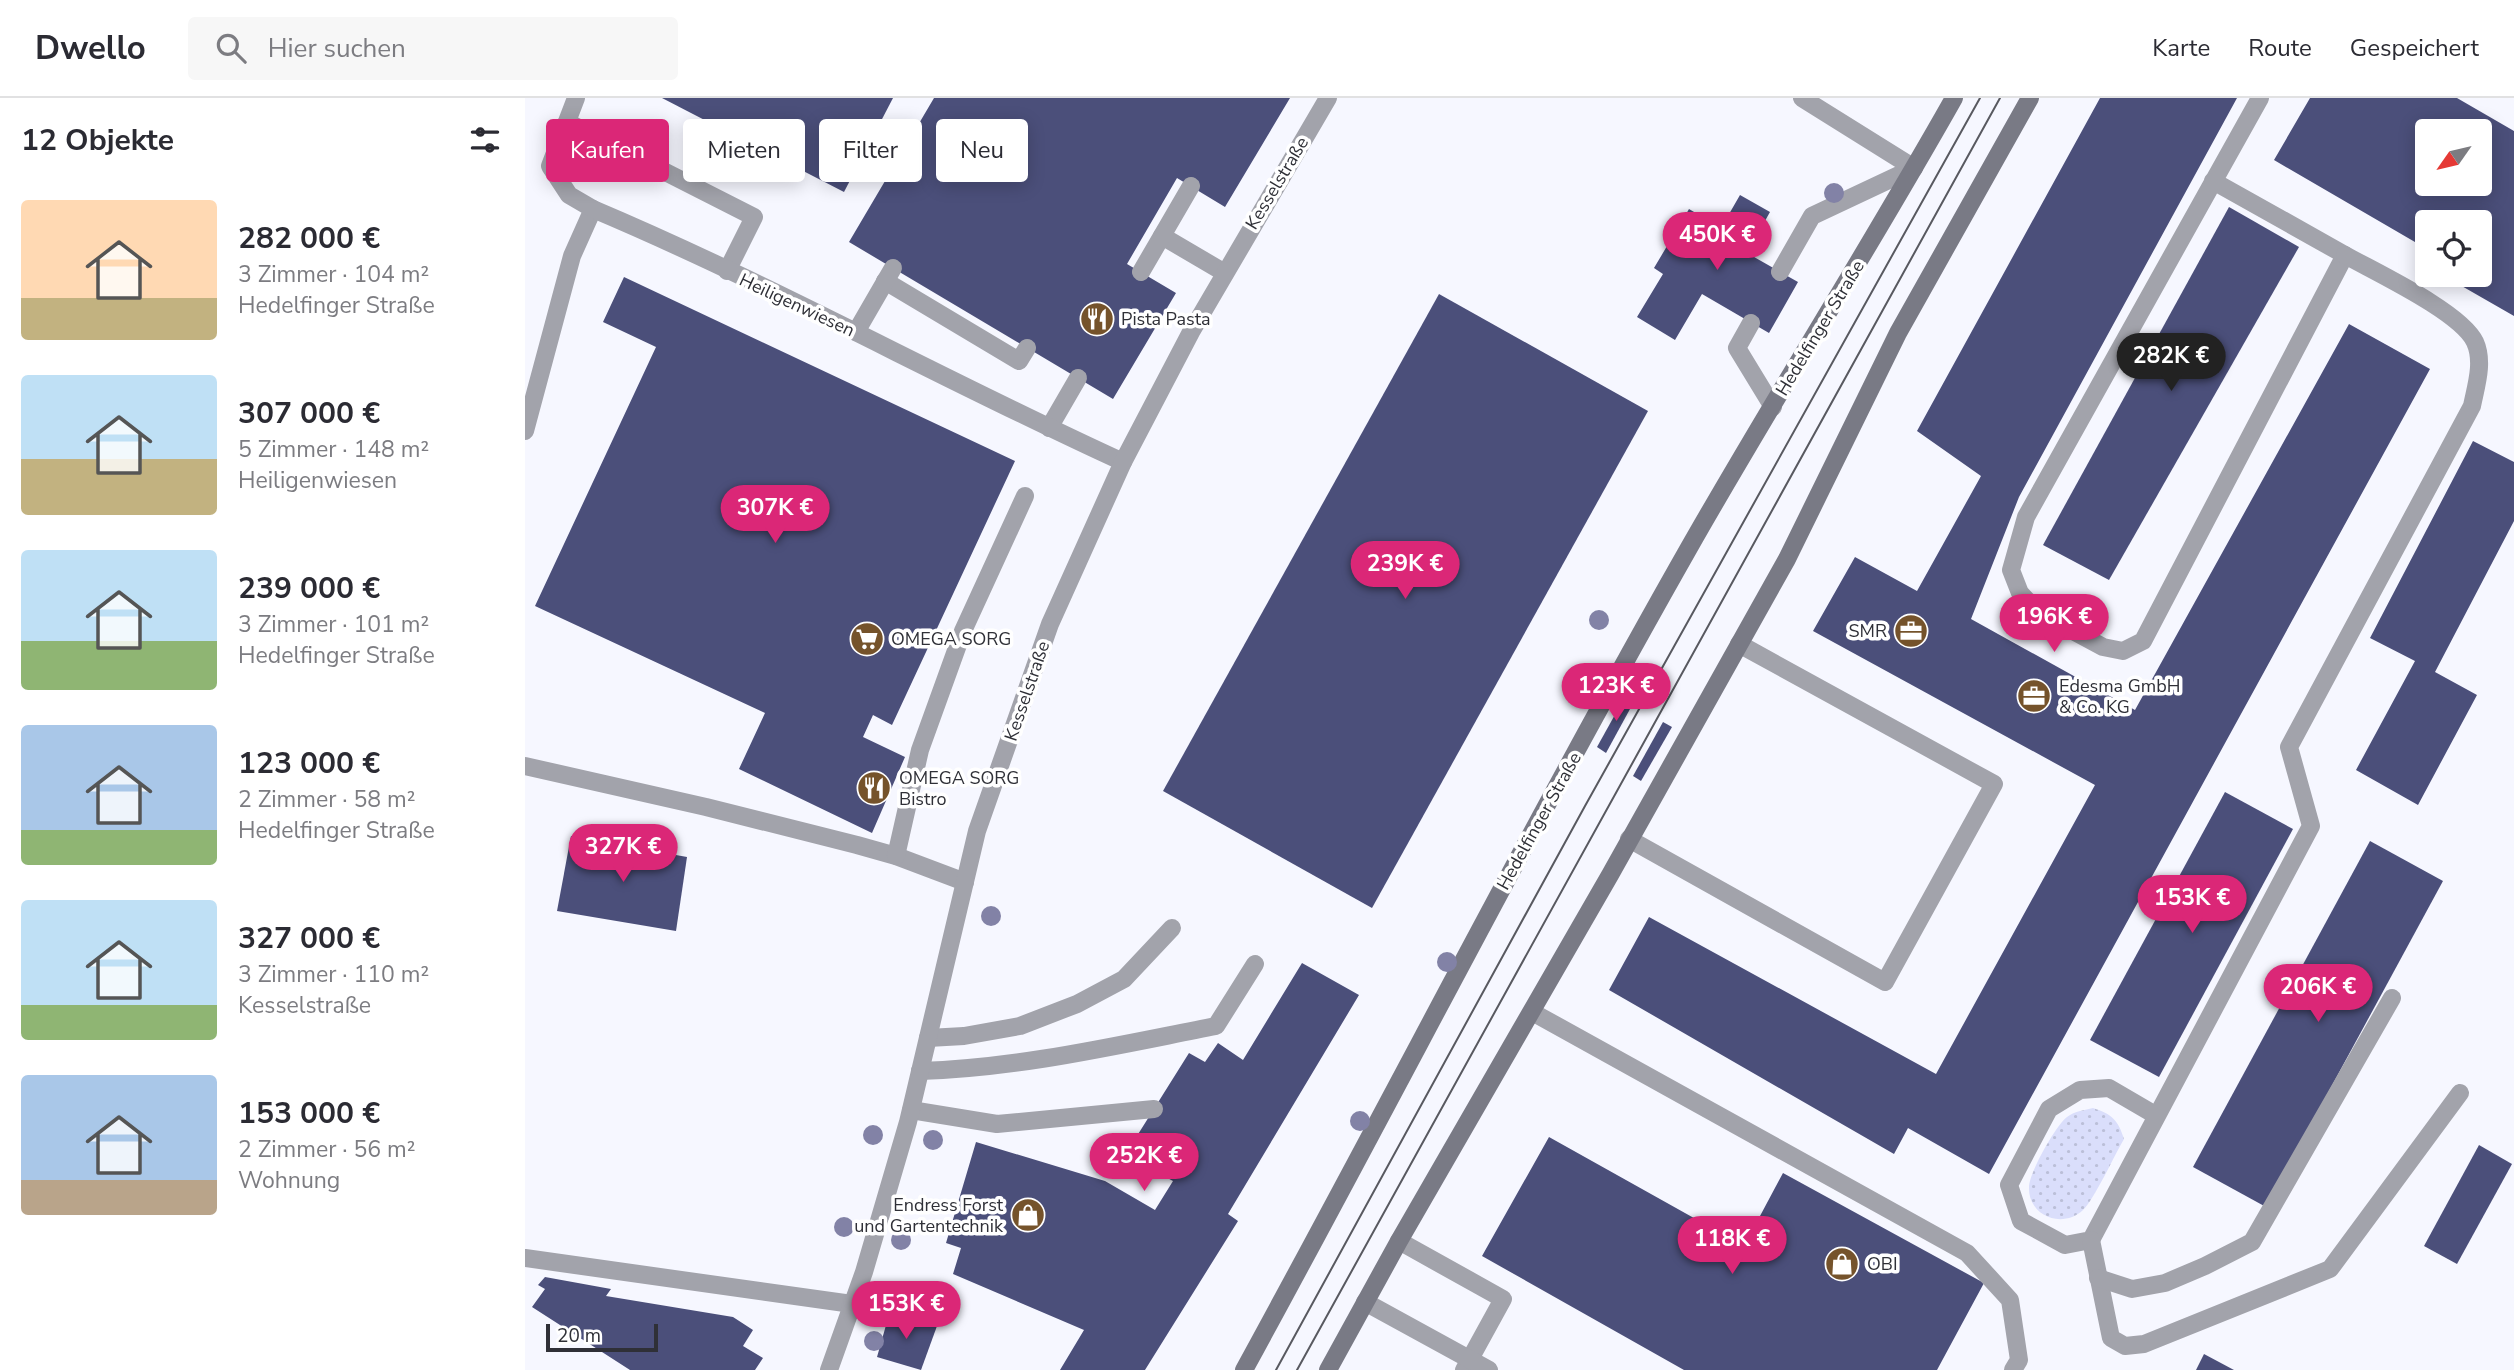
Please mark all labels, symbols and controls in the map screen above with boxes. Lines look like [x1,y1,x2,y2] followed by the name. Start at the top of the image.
[188,17,678,80] search box
[35,26,146,71] text: Dwello
[212,29,250,67] icon: search
[268,31,406,66] text: Hier suchen
[2152,32,2210,64] text: Karte
[2248,32,2312,64] text: Route
[2350,32,2479,64] text: Gespeichert
[546,119,669,182] chip: Kaufen
[683,119,805,182] chip: Mieten
[819,119,922,182] chip: Filter
[936,119,1028,182] chip: Neu
[2415,119,2492,196] north arrow
[2415,119,2492,287] map controls
[21,120,174,161] text: 12 Objekte
[466,121,504,159] icon: filters
[1240,132,1314,234] street label: Kesselstraße
[2415,210,2492,287] button: locate
[1660,212,1774,272] pin: 450K €
[238,218,380,259] text: 282 000 €
[1679,219,1755,250] text: 450K €
[77,228,161,312] icon: home
[1770,256,1870,400] street label: Hedelfinger Straße
[238,259,429,290] text: 3 Zimmer · 104 m²
[735,268,859,342] street label: Heiligenwiesen
[238,290,435,321] text: Hedelfinger Straße
[1078,300,1116,338] restaurant icon: Pista Pasta
[1121,307,1211,331] place label: Pista Pasta
[2114,334,2228,393] pin: 282K €
[2133,340,2209,371] text: 282K €
[238,393,380,434] text: 307 000 €
[77,403,161,487] icon: home
[238,434,429,465] text: 5 Zimmer · 148 m²
[238,465,397,496] text: Heiligenwiesen
[718,486,832,545] pin: 307K €
[737,492,813,523] text: 307K €
[1348,542,1462,601] pin: 239K €
[1367,548,1443,579] text: 239K €
[238,568,380,609] text: 239 000 €
[77,578,161,662] icon: home
[1997,594,2111,654] pin: 196K €
[2016,601,2092,632] text: 196K €
[238,609,429,640] text: 3 Zimmer · 101 m²
[1892,612,1930,650] office icon: SMR
[1848,619,1887,643] place label: SMR
[848,620,886,658] supermarket icon: OMEGA SORG
[891,627,1011,651] place label: OMEGA SORG
[999,638,1055,744] street label: Kesselstraße
[238,640,435,671] text: Hedelfinger Straße
[1559,664,1673,723] pin: 123K €
[1578,670,1654,701] text: 123K €
[2059,674,2180,719] place label: Edesma GmbH & Co. KG
[2015,677,2053,715] office icon: Edesma GmbH & Co. KG
[238,743,380,784] text: 123 000 €
[1491,748,1587,894] street label: Hedelfinger Straße
[77,753,161,837] icon: home
[899,766,1019,811] place label: OMEGA SORG Bistro
[855,769,893,807] restaurant icon: OMEGA SORG Bistro
[238,784,415,815] text: 2 Zimmer · 58 m²
[238,815,435,846] text: Hedelfinger Straße
[566,824,680,884] pin: 327K €
[585,831,661,862] text: 327K €
[2135,876,2249,935] pin: 153K €
[2154,882,2230,913] text: 153K €
[238,918,380,959] text: 327 000 €
[77,928,161,1012] icon: home
[238,959,429,990] text: 3 Zimmer · 110 m²
[2261,964,2375,1024] pin: 206K €
[2280,971,2356,1002] text: 206K €
[238,990,371,1021] text: Kesselstraße
[238,1093,380,1134] text: 153 000 €
[77,1103,161,1187] icon: home
[238,1134,415,1165] text: 2 Zimmer · 56 m²
[1087,1134,1201,1193] pin: 252K €
[1106,1140,1182,1171] text: 252K €
[238,1165,340,1196] text: Wohnung
[854,1193,1004,1238] place label: Endress Forst und Gartentechnik
[1009,1196,1047,1234] shop icon: Endress Forst und Gartentechnik
[1675,1216,1789,1276] pin: 118K €
[1694,1223,1770,1254] text: 118K €
[1823,1245,1861,1283] shop icon: OBI
[1867,1252,1898,1276] place label: OBI
[849,1282,963,1341] pin: 153K €
[868,1288,944,1319] text: 153K €
[546,1321,658,1353] scale bar
[557,1323,601,1349] text: 20 m

